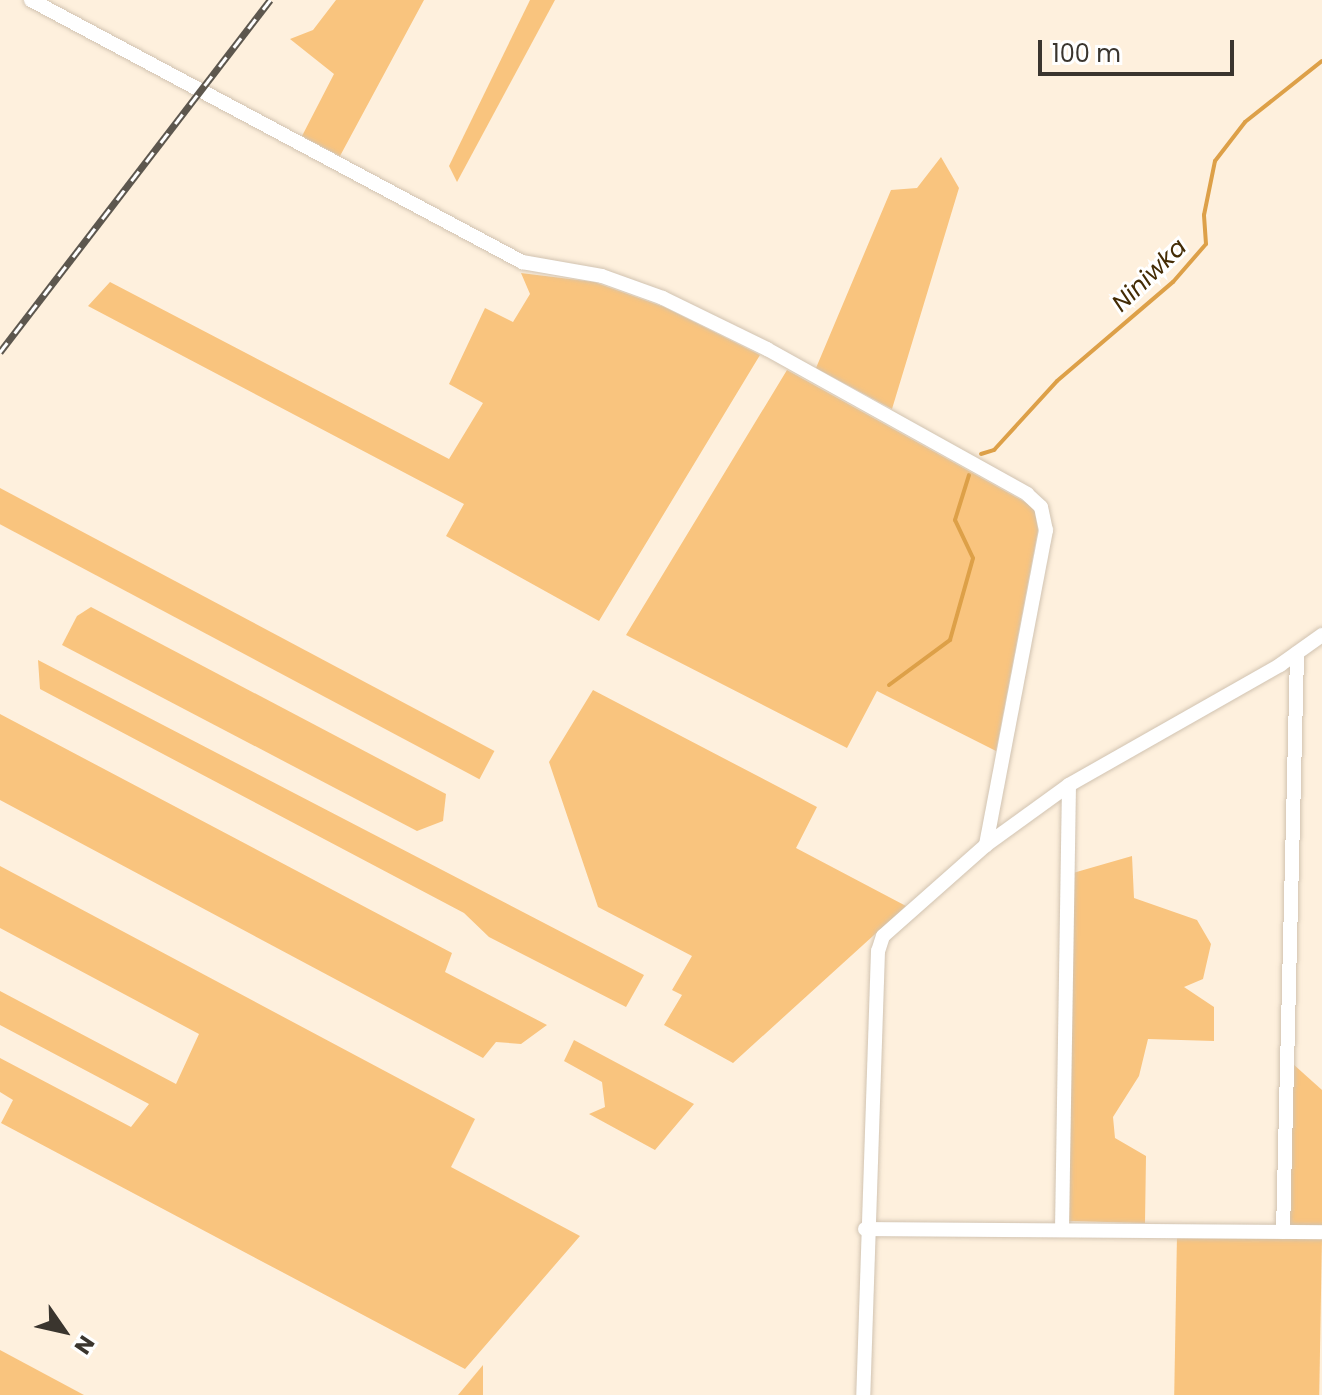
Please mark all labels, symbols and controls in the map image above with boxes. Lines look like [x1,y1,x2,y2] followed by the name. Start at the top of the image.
[1042,24,1238,74] scale bar
[1052,37,1121,70] text: 100 m
[1106,233,1192,317] water label: Niniwka
[24,1291,104,1371] north arrow
[67,1329,102,1360] text: N

